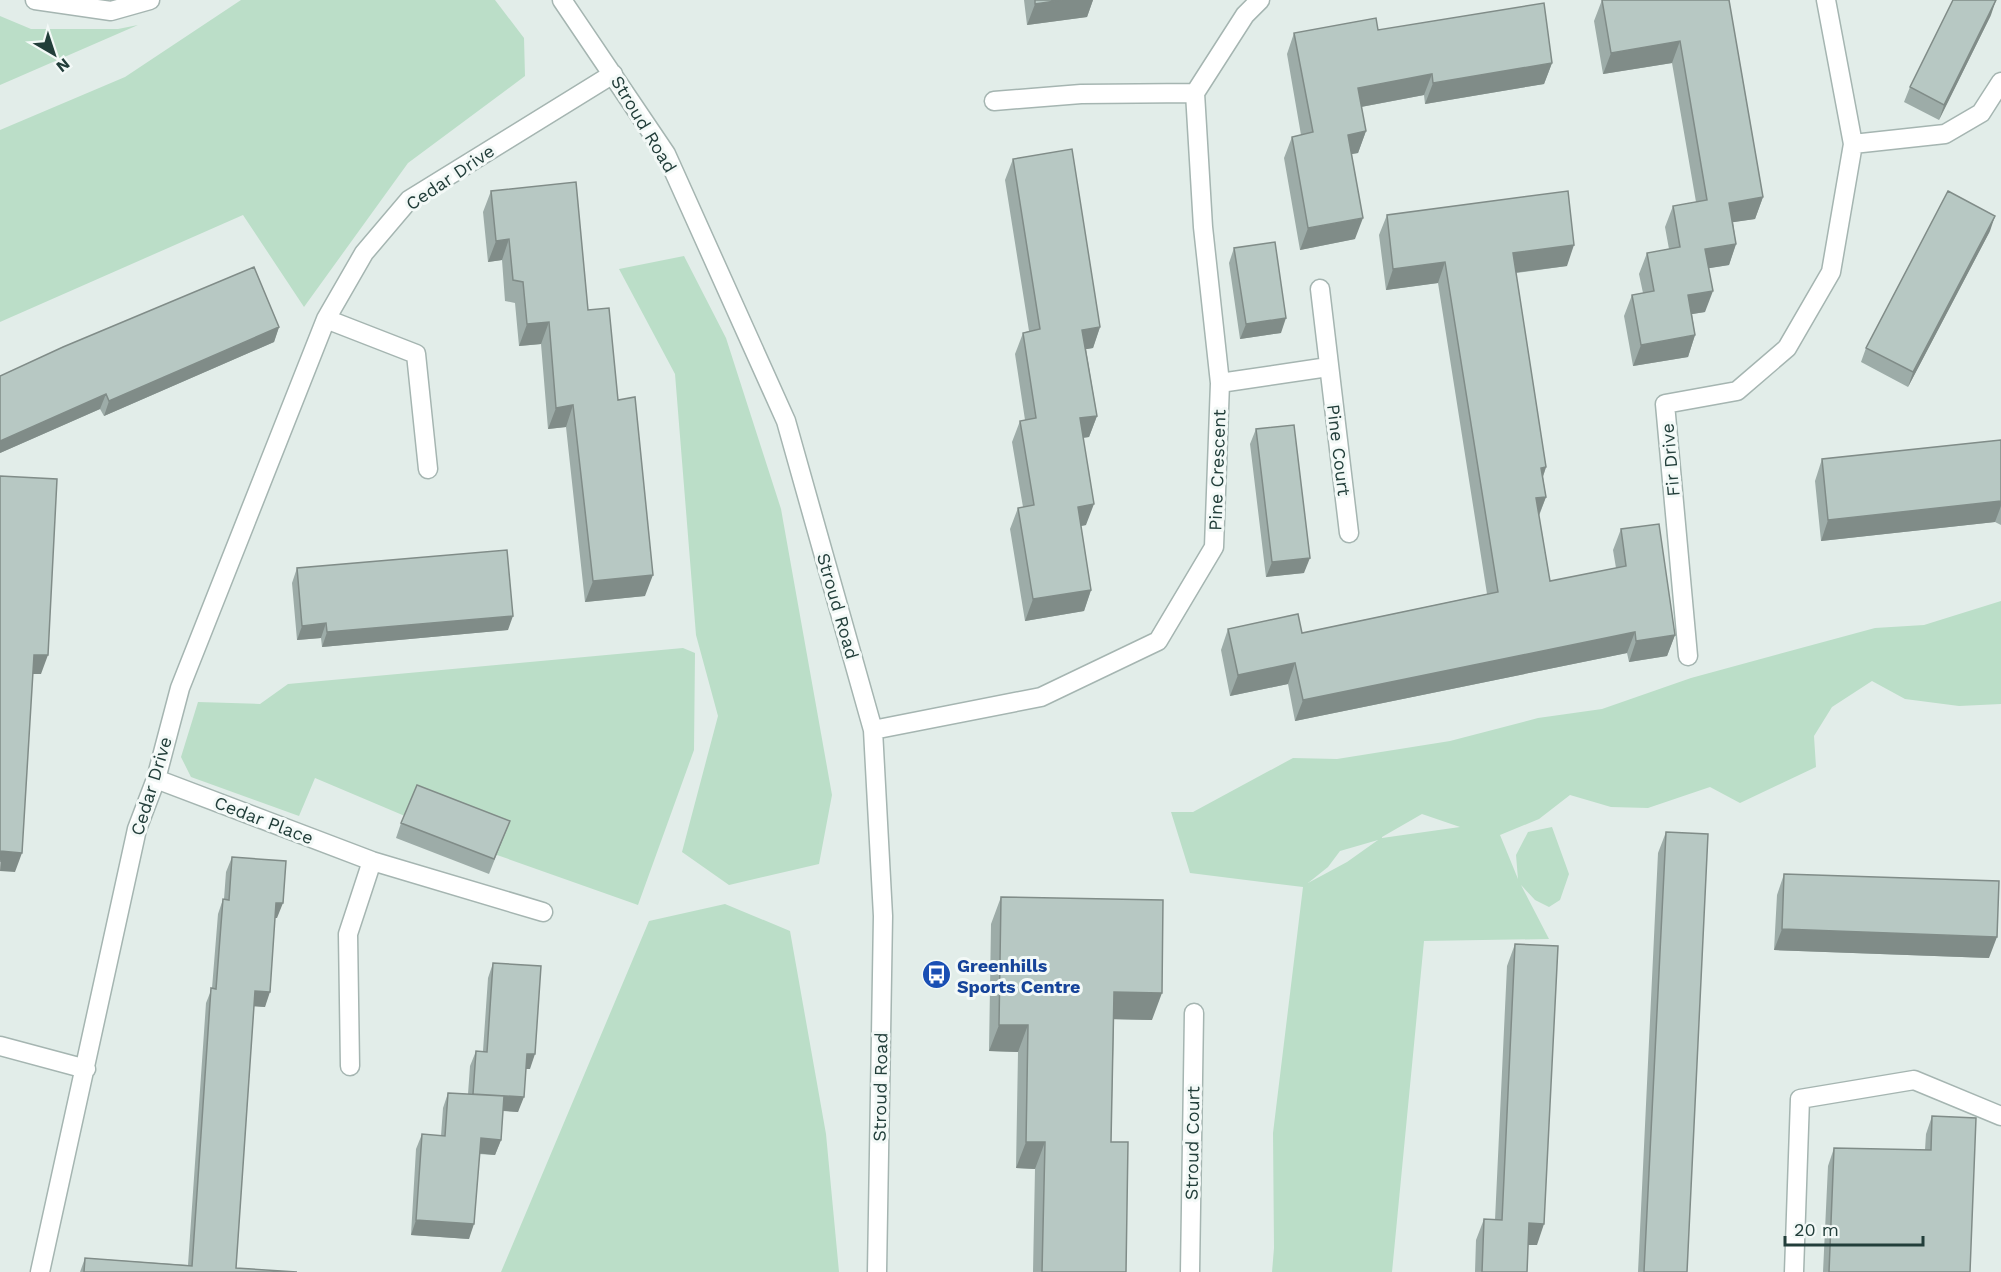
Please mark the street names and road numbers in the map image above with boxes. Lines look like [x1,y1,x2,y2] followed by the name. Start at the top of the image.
[607,72,681,176] street label: Stroud Road
[402,140,498,214] street label: Cedar Drive
[1323,403,1355,497] street label: Pine Court
[1204,408,1230,531] street label: Pine Crescent
[1656,422,1684,498] street label: Fir Drive
[813,551,863,661] street label: Stroud Road
[126,734,176,838] street label: Cedar Drive
[211,791,317,849] street label: Cedar Place
[869,1032,891,1142] street label: Stroud Road
[1181,1085,1204,1200] street label: Stroud Court

